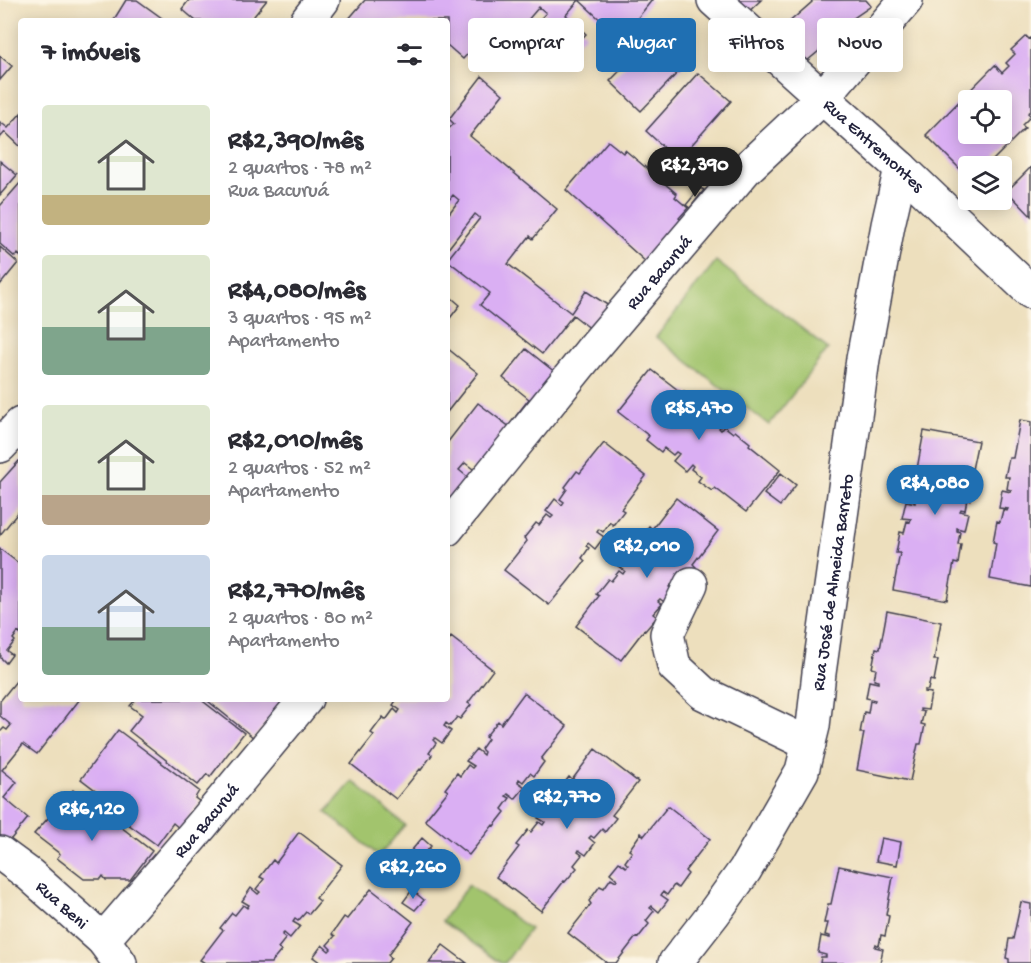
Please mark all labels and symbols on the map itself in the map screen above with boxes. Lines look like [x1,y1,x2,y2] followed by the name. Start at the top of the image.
[818,95,929,198] street label: Rua Entremontes
[640,147,750,198] pin: R$2,390
[623,231,698,315] street label: Rua Bacuruá
[644,390,754,441] pin: R$5,470
[880,465,990,516] pin: R$4,080
[809,473,860,692] street label: Rua José de Almeida Barreto
[592,528,702,579] pin: R$2,010
[170,779,246,863] street label: Rua Bacuruá
[512,779,622,830] pin: R$2,770
[37,791,147,842] pin: R$6,120
[358,849,468,900] pin: R$2,260
[30,877,92,935] street label: Rua Beni

